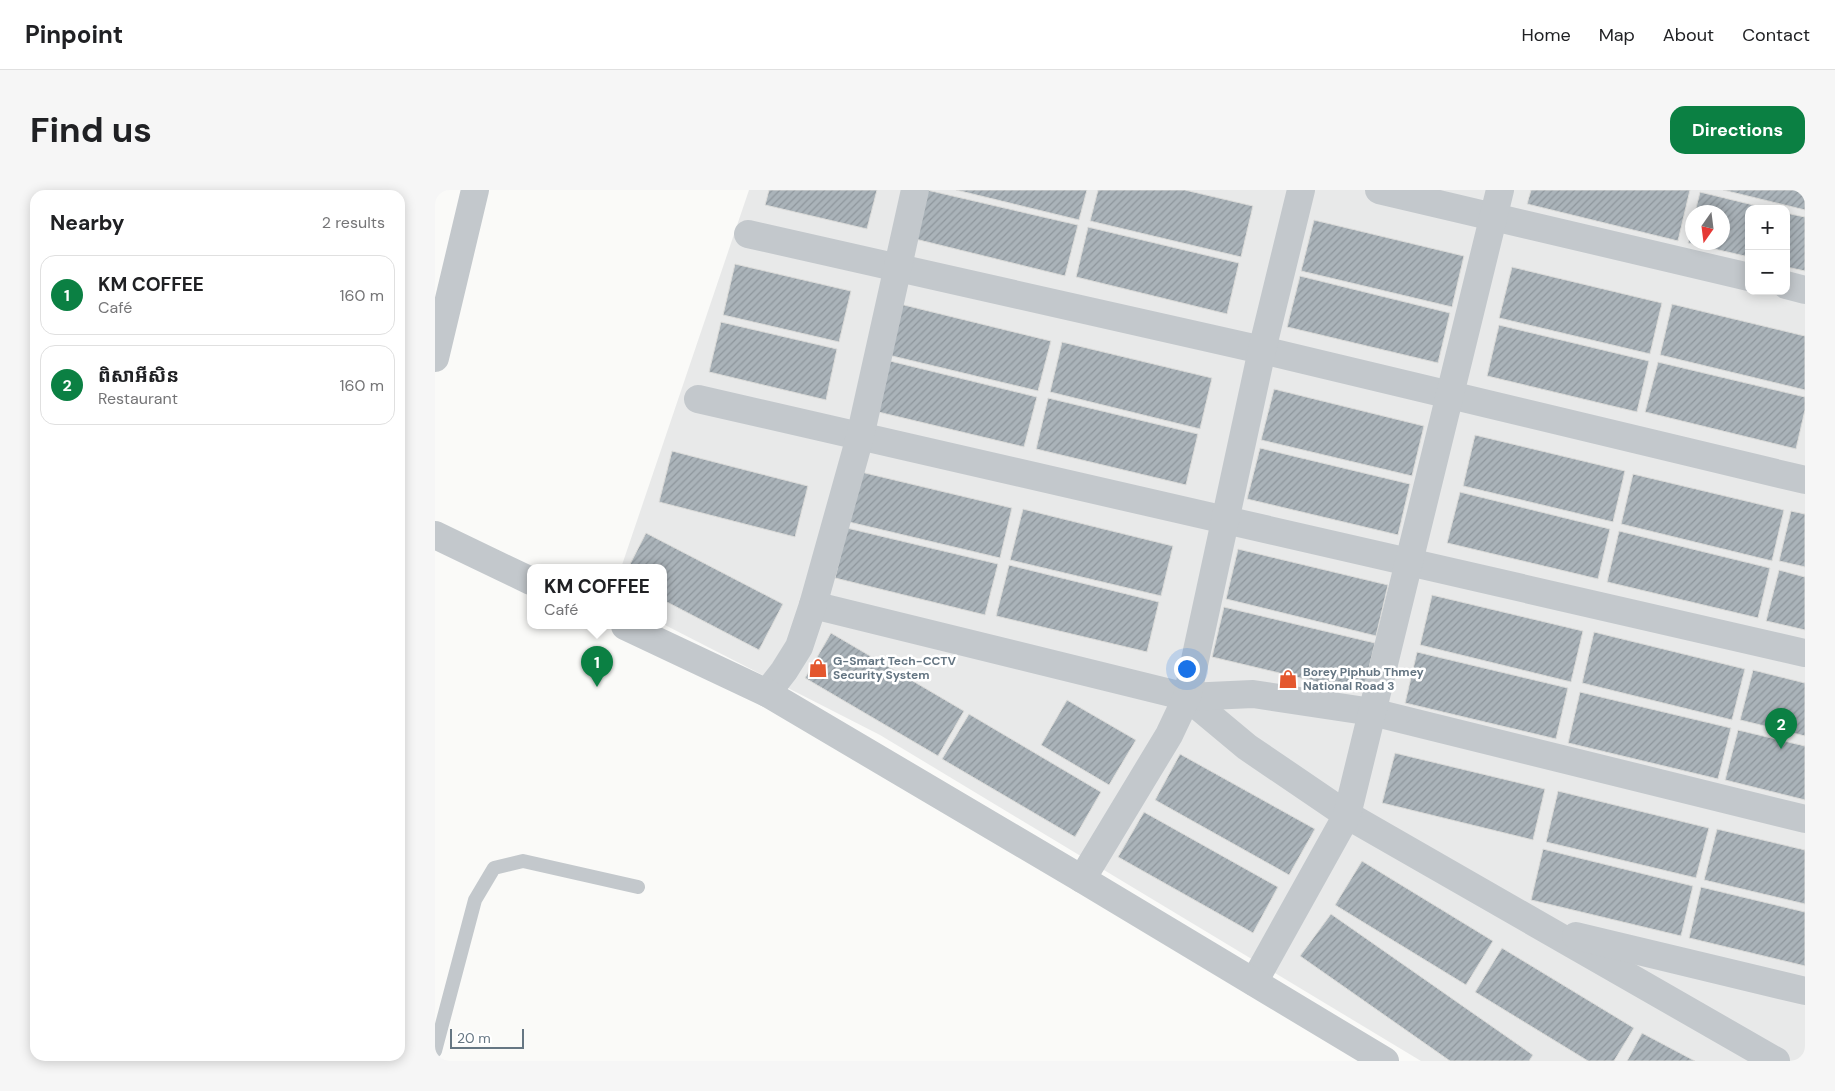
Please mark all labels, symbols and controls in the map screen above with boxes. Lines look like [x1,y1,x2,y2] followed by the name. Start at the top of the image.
[25,19,123,50] text: Pinpoint
[1521,23,1571,47] text: Home
[1599,23,1635,47] text: Map
[1663,23,1714,47] text: About
[1742,23,1810,47] text: Contact
[1670,106,1805,154] button: Directions
[30,107,152,153] text: Find us
[1685,205,1730,250] north arrow
[1745,205,1790,295] map controls
[1745,205,1790,250] button: +
[50,209,124,237] text: Nearby
[322,212,385,233] text: 2 results
[1745,250,1790,295] button: −
[98,272,204,297] text: KM COFFEE
[64,285,70,306] text: 1
[340,285,384,306] text: 160 m
[98,297,132,318] text: Café
[98,363,179,388] text: ពិសាអីសិន
[62,375,72,396] text: 2
[340,375,384,396] text: 160 m
[98,388,178,409] text: Restaurant
[527,564,667,629] popup
[544,574,650,599] text: KM COFFEE
[544,599,578,620] text: Café
[581,646,613,687] pin: 1
[833,653,956,683] place label: G-Smart Tech-CCTV Security System
[1174,656,1200,682] your location
[807,657,829,679] shop icon: G-Smart Tech-CCTV Security System
[1303,664,1425,694] place label: Borey Piphub Thmey National Road 3
[1277,668,1299,690] shop icon: Borey Piphub Thmey National Road 3
[1765,708,1797,749] pin: 2
[450,1026,524,1049] scale bar
[457,1029,491,1047] text: 20 m

